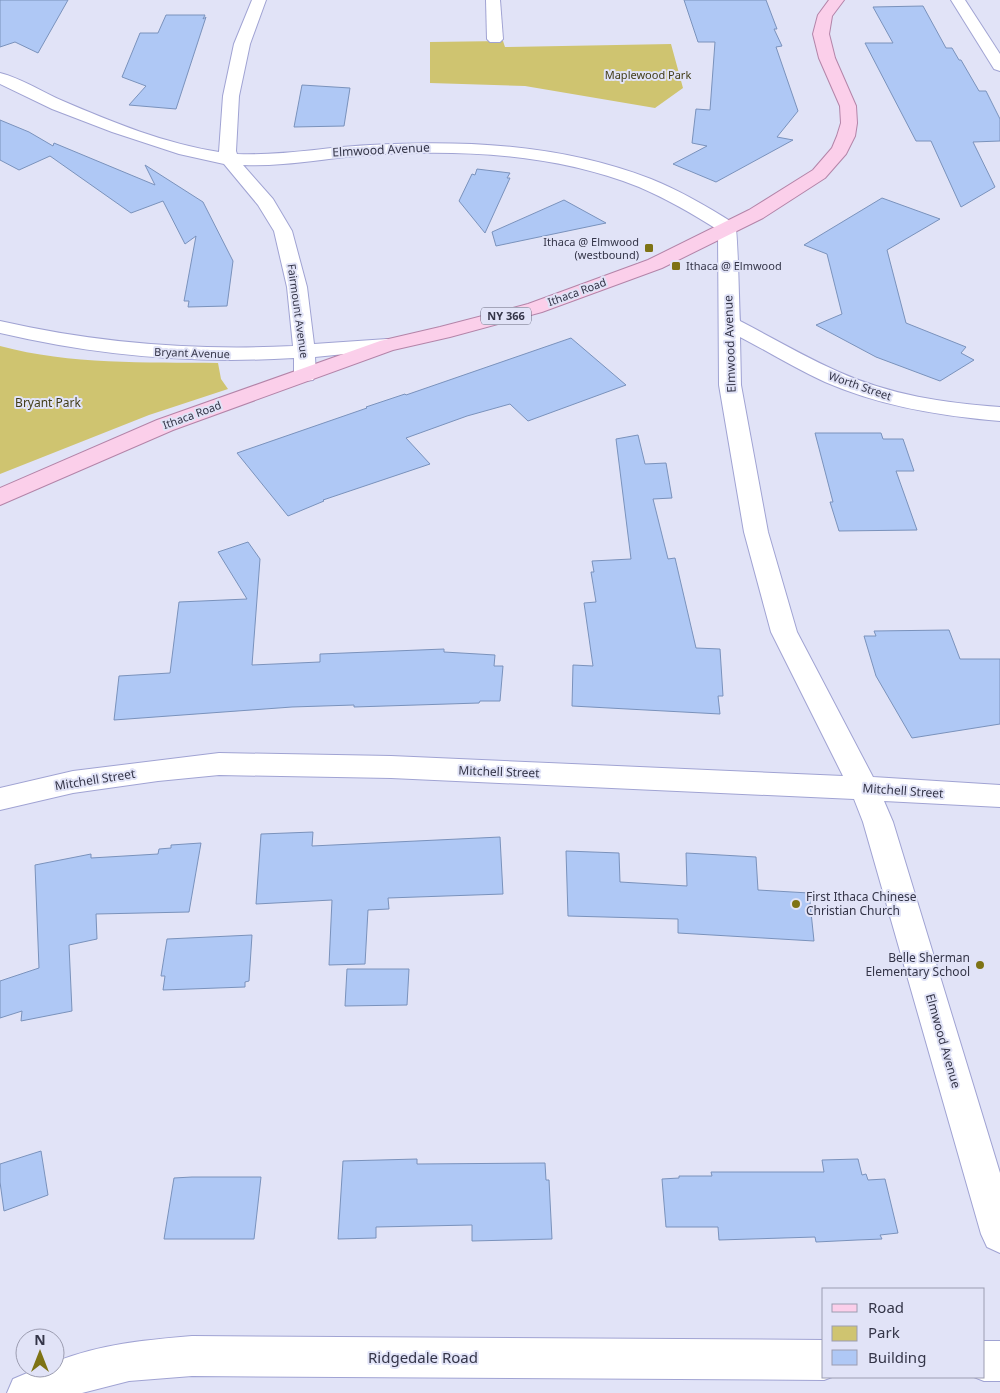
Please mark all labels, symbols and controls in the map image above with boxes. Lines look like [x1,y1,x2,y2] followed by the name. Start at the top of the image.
[605,67,691,82] park label: Maplewood Park
[332,138,430,161] street label: Elmwood Avenue
[543,234,639,262] place label: Ithaca @ Elmwood (westbound)
[643,242,655,254] marker: Ithaca @ Elmwood (westbound)
[686,258,782,273] place label: Ithaca @ Elmwood
[670,260,682,272] marker: Ithaca @ Elmwood
[284,263,313,359] street label: Fairmount Avenue
[545,274,608,309] street label: Ithaca Road
[719,295,740,393] street label: Elmwood Avenue
[481,308,531,324] road number: NY 366
[154,344,230,361] street label: Bryant Avenue
[827,368,894,403] street label: Worth Street
[15,394,82,411] park label: Bryant Park
[160,397,223,432] street label: Ithaca Road
[458,762,540,781] street label: Mitchell Street
[54,765,137,794] street label: Mitchell Street
[862,779,945,802] street label: Mitchell Street
[806,888,917,919] place label: First Ithaca Chinese Christian Church
[790,898,802,910] marker: First Ithaca Chinese Christian Church
[865,949,970,980] place label: Belle Sherman Elementary School
[974,959,986,971] marker: Belle Sherman Elementary School
[922,992,965,1090] street label: Elmwood Avenue
[822,1288,985,1378] legend
[868,1297,904,1317] text: Road
[868,1322,900,1342] text: Park
[15,1328,65,1378] north arrow
[34,1330,46,1349] text: N
[368,1347,478,1367] street label: Ridgedale Road
[868,1347,926,1367] text: Building

